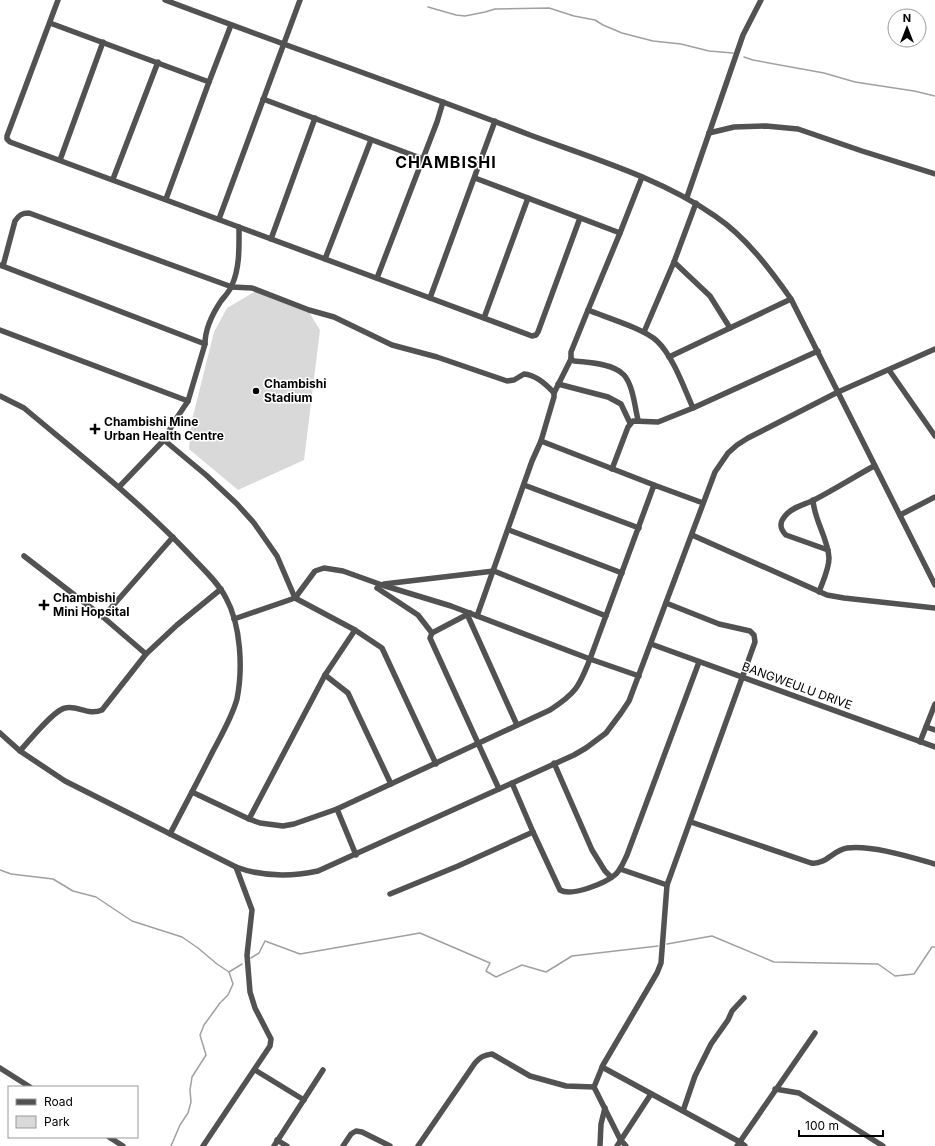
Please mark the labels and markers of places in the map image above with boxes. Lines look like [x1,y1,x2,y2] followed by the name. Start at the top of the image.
[264,376,327,405] place label: Chambishi Stadium
[251,386,261,396] marker: Chambishi Stadium
[104,414,224,443] place label: Chambishi Mine Urban Health Centre
[89,423,101,435] marker: Chambishi Mine Urban Health Centre
[53,590,130,619] place label: Chambishi Mini Hopsital
[38,599,50,611] marker: Chambishi Mini Hopsital

